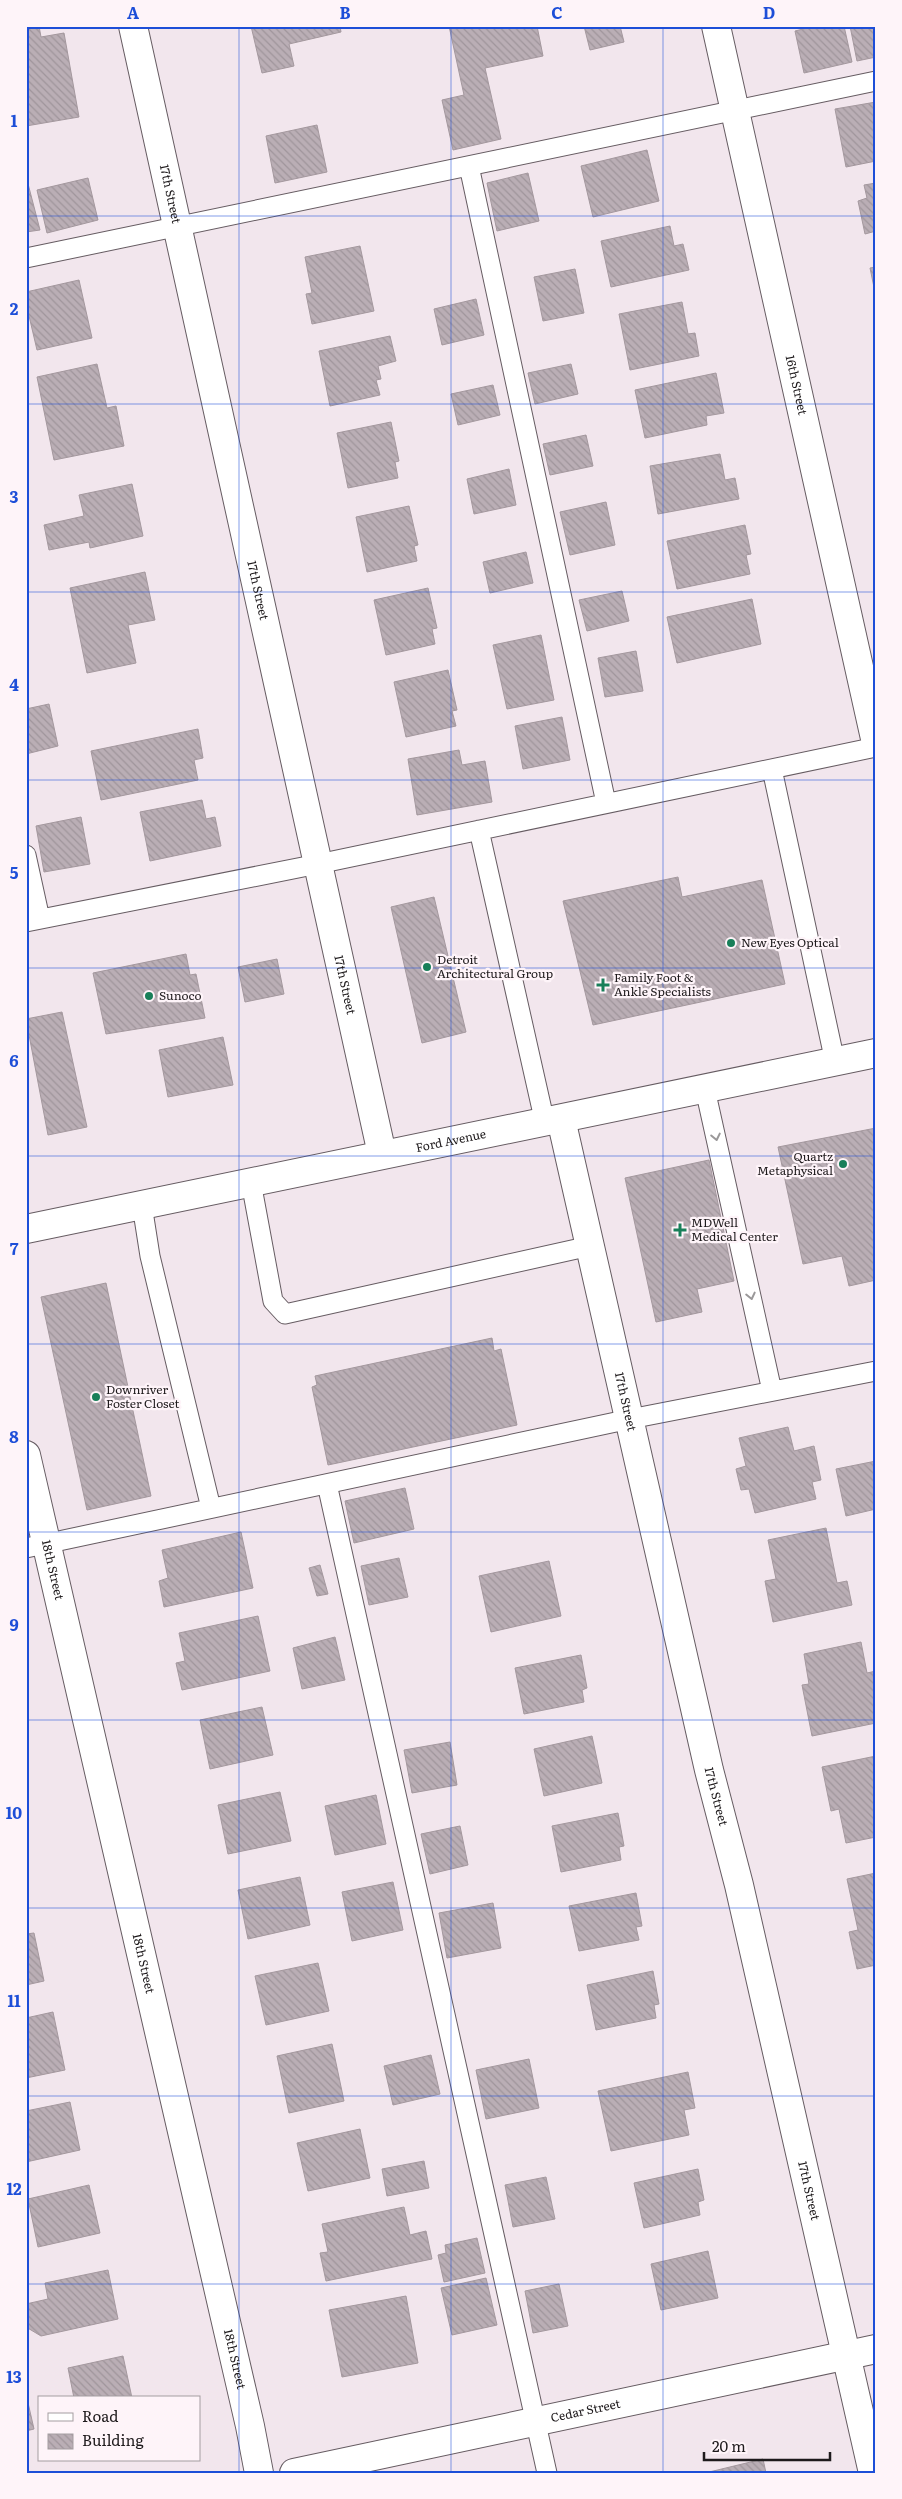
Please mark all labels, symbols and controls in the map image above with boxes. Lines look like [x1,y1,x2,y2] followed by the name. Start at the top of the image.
[127,0,139,24] text: A
[339,0,351,24] text: B
[551,0,563,24] text: C
[763,0,775,24] text: D
[11,108,18,132] text: 1
[156,162,186,225] street label: 17th Street
[10,296,19,320] text: 2
[782,353,813,417] street label: 16th Street
[10,484,19,508] text: 3
[243,559,274,622] street label: 17th Street
[9,672,19,696] text: 4
[10,860,19,884] text: 5
[741,933,839,951] place label: New Eyes Optical
[725,937,737,949] marker: New Eyes Optical
[437,950,553,982] place label: Detroit Architectural Group
[330,953,361,1016] street label: 17th Street
[421,961,433,973] marker: Detroit Architectural Group
[614,968,712,1000] place label: Family Foot & Ankle Specialists
[596,978,610,992] marker: Family Foot & Ankle Specialists
[159,986,202,1004] place label: Sunoco
[143,990,155,1002] marker: Sunoco
[9,1048,19,1072] text: 6
[414,1124,488,1156] street label: Ford Avenue
[710,1132,721,1141] one-way arrow
[757,1147,833,1179] place label: Quartz Metaphysical
[837,1158,849,1170] marker: Quartz Metaphysical
[691,1213,778,1245] place label: MDWell Medical Center
[673,1223,687,1237] marker: MDWell Medical Center
[10,1236,19,1260] text: 7
[745,1291,756,1300] one-way arrow
[611,1370,642,1433] street label: 17th Street
[106,1380,180,1412] place label: Downriver Foster Closet
[90,1391,102,1403] marker: Downriver Foster Closet
[9,1424,19,1448] text: 8
[38,1538,69,1602] street label: 18th Street
[9,1612,19,1636] text: 9
[701,1765,733,1828] street label: 17th Street
[6,1800,22,1824] text: 10
[129,1932,160,1995] street label: 18th Street
[7,1988,21,2012] text: 11
[794,2159,825,2222] street label: 17th Street
[6,2176,22,2200] text: 12
[220,2327,251,2391] street label: 18th Street
[6,2364,22,2388] text: 13
[549,2394,622,2426] street label: Cedar Street
[38,2396,200,2462] legend
[82,2404,118,2427] text: Road
[82,2428,144,2451] text: Building
[704,2429,831,2461] scale bar
[712,2434,746,2457] text: 20 m

